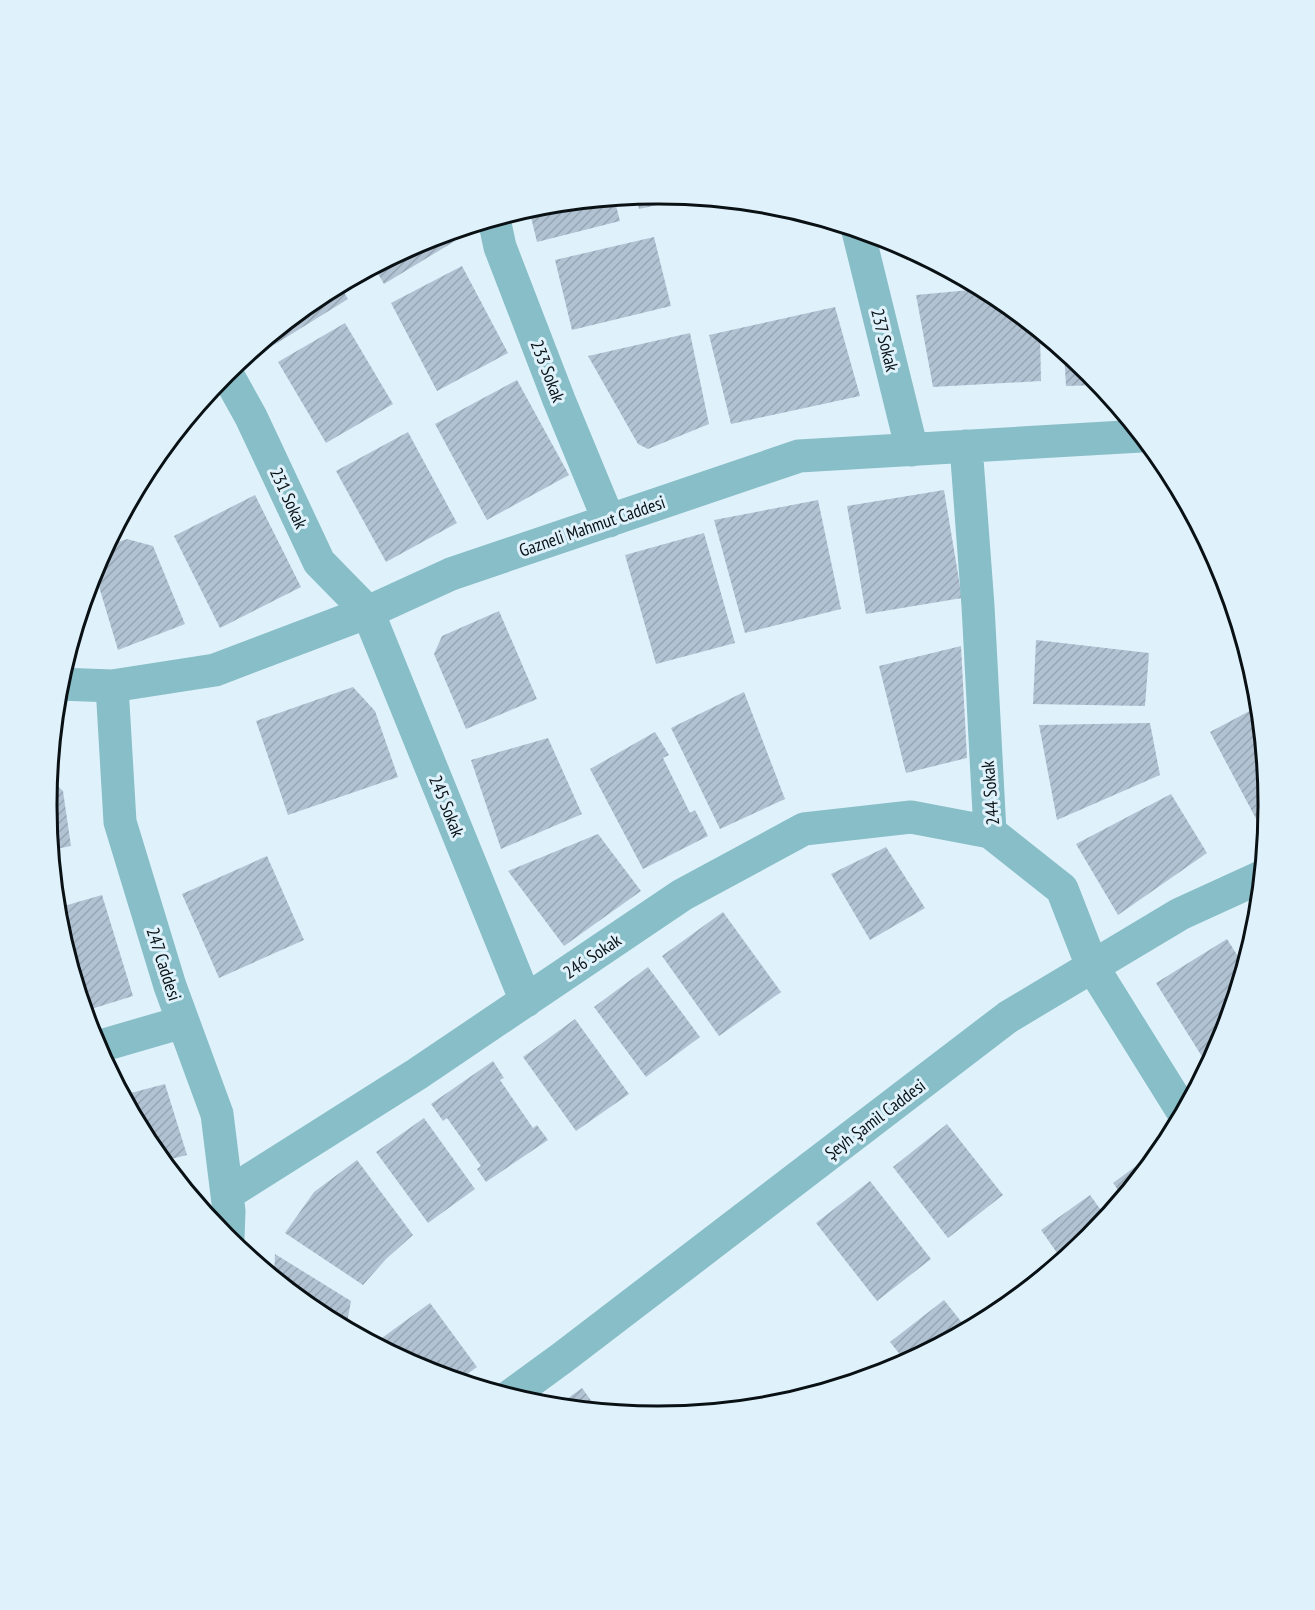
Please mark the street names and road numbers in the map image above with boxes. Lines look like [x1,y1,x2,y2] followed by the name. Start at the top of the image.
[866,306,904,374] street label: 237 Sokak
[526,337,570,405] street label: 233 Sokak
[265,464,313,532] street label: 231 Sokak
[516,490,668,562] street label: Gazneli Mahmut Caddesi
[976,760,1004,826] street label: 244 Sokak
[424,772,470,840] street label: 245 Sokak
[141,925,187,1003] street label: 247 Caddesi
[559,928,625,984] street label: 246 Sokak
[820,1074,930,1164] street label: Şeyh Şamil Caddesi

